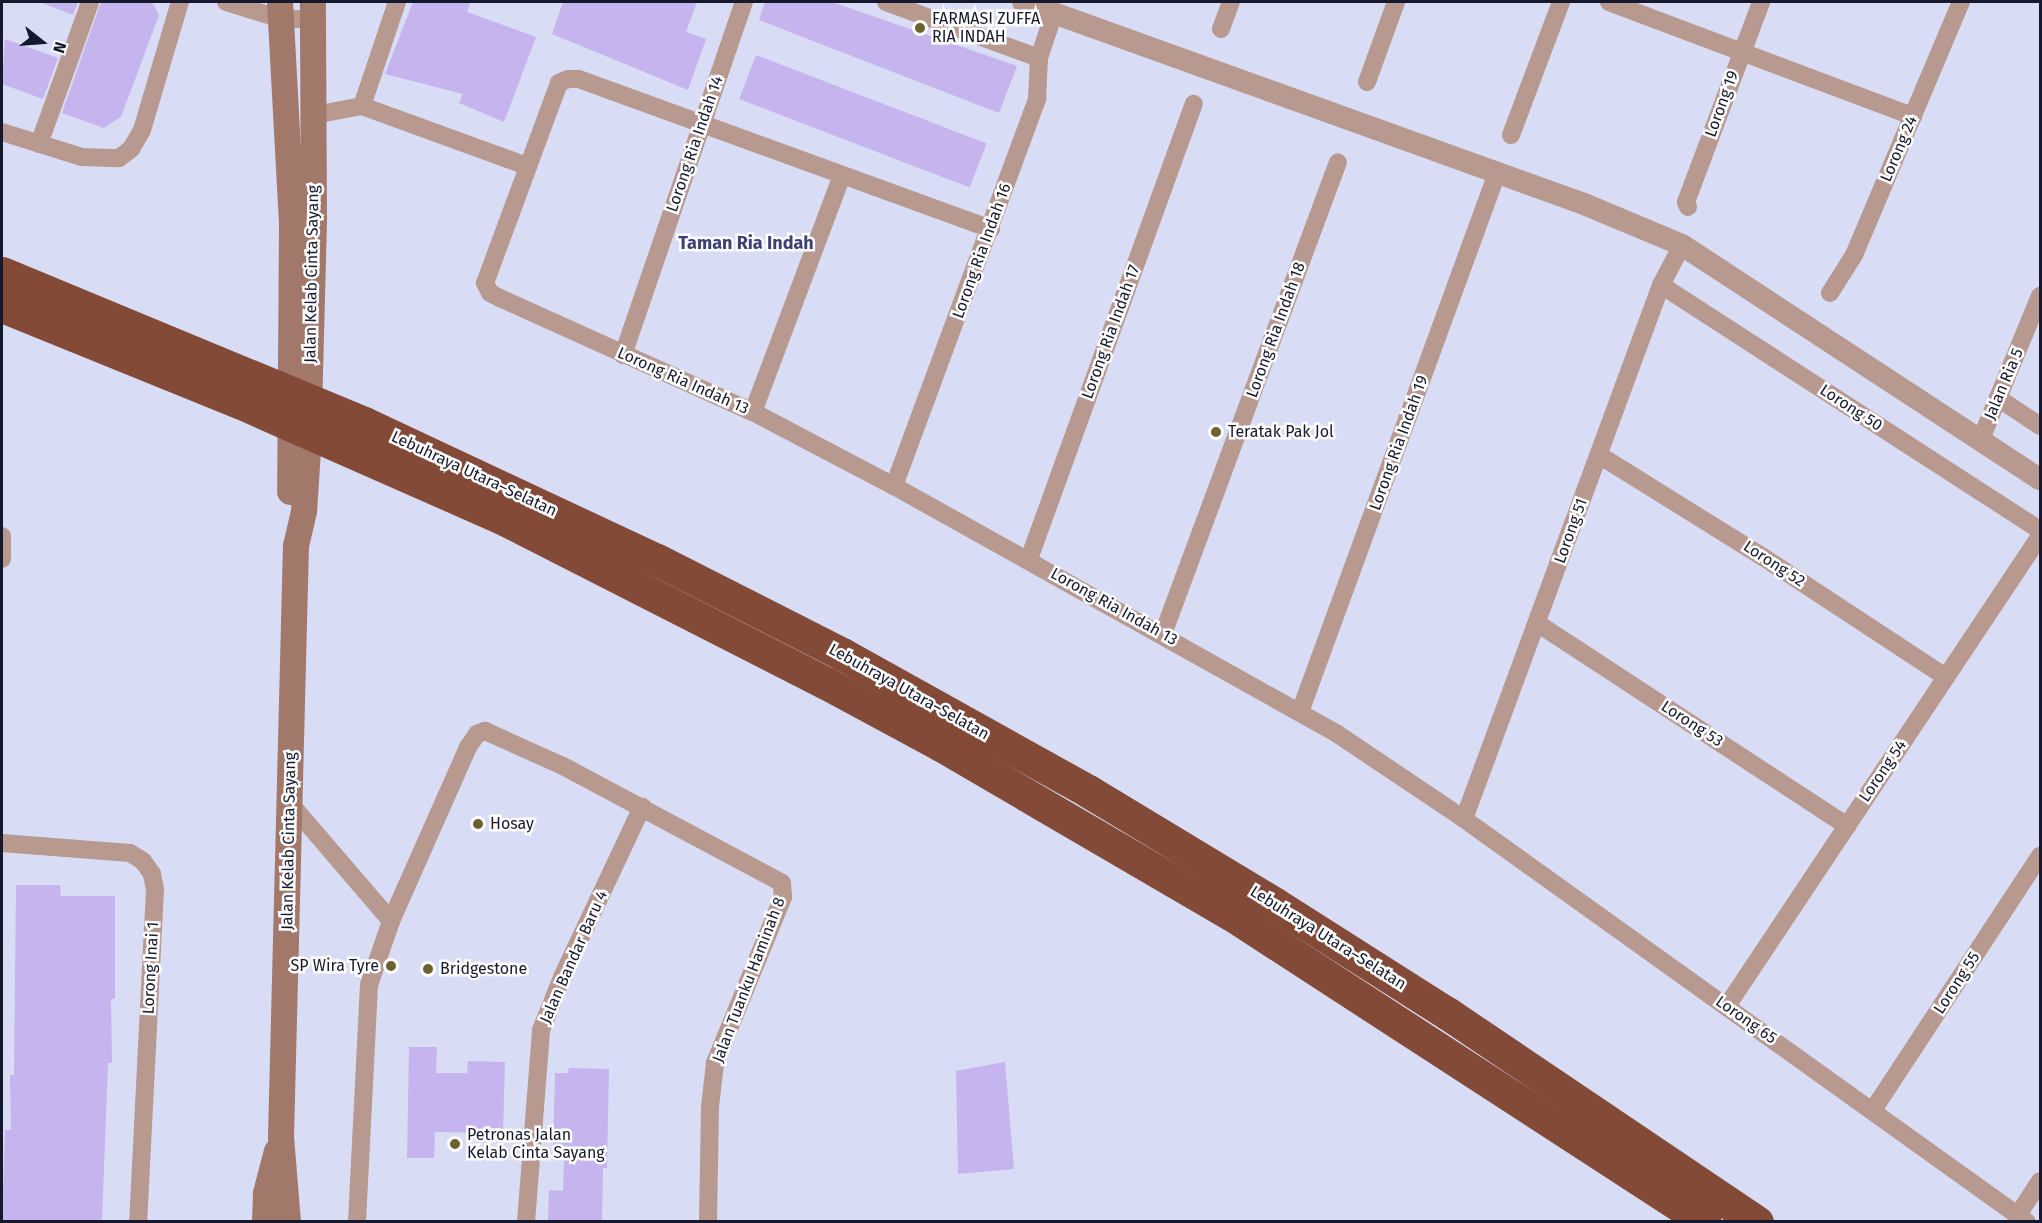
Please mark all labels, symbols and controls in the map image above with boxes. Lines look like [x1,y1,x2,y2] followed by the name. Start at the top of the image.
[932,9,1040,47] place label: FARMASI ZUFFA RIA INDAH
[12,12,72,72] north arrow
[913,21,927,35] marker: FARMASI ZUFFA RIA INDAH
[49,40,70,55] text: N
[1701,68,1743,140] street label: Lorong 19
[663,74,727,214] street label: Lorong Ria Indah 14
[1877,113,1921,185] street label: Lorong 24
[949,181,1015,321] street label: Lorong Ria Indah 16
[301,185,323,363] street label: Jalan Kelab Cinta Sayang
[678,232,814,254] district label: Taman Ria Indah
[1243,260,1309,400] street label: Lorong Ria Indah 18
[1078,262,1144,402] street label: Lorong Ria Indah 17
[614,343,752,419] street label: Lorong Ria Indah 13
[1980,345,2028,423] street label: Jalan Ria 5
[1366,373,1432,513] street label: Lorong Ria Indah 19
[1816,381,1886,435] street label: Lorong 50
[1228,422,1334,442] place label: Teratak Pak Jol
[1209,425,1223,439] marker: Teratak Pak Jol
[388,427,560,521] street label: Lebuhraya Utara–Selatan
[1550,496,1592,566] street label: Lorong 51
[1740,537,1808,591] street label: Lorong 52
[1047,564,1181,650] street label: Lorong Ria Indah 13
[825,640,993,744] street label: Lebuhraya Utara–Selatan
[1658,697,1726,751] street label: Lorong 53
[1855,736,1911,806] street label: Lorong 54
[278,752,300,930] street label: Jalan Kelab Cinta Sayang
[490,814,534,834] place label: Hosay
[471,817,485,831] marker: Hosay
[1246,882,1410,994] street label: Lebuhraya Utara–Selatan
[536,888,612,1026] street label: Jalan Bandar Baru 4
[709,895,789,1065] street label: Jalan Tuanku Haminah 8
[139,921,163,1015] street label: Lorong Inai 1
[1930,948,1984,1018] street label: Lorong 55
[291,956,379,976] place label: SP Wira Tyre
[384,959,398,973] marker: SP Wira Tyre
[440,959,527,979] place label: Bridgestone
[421,962,435,976] marker: Bridgestone
[1712,992,1780,1048] street label: Lorong 65
[467,1125,605,1163] place label: Petronas Jalan Kelab Cinta Sayang
[448,1137,462,1151] marker: Petronas Jalan Kelab Cinta Sayang

